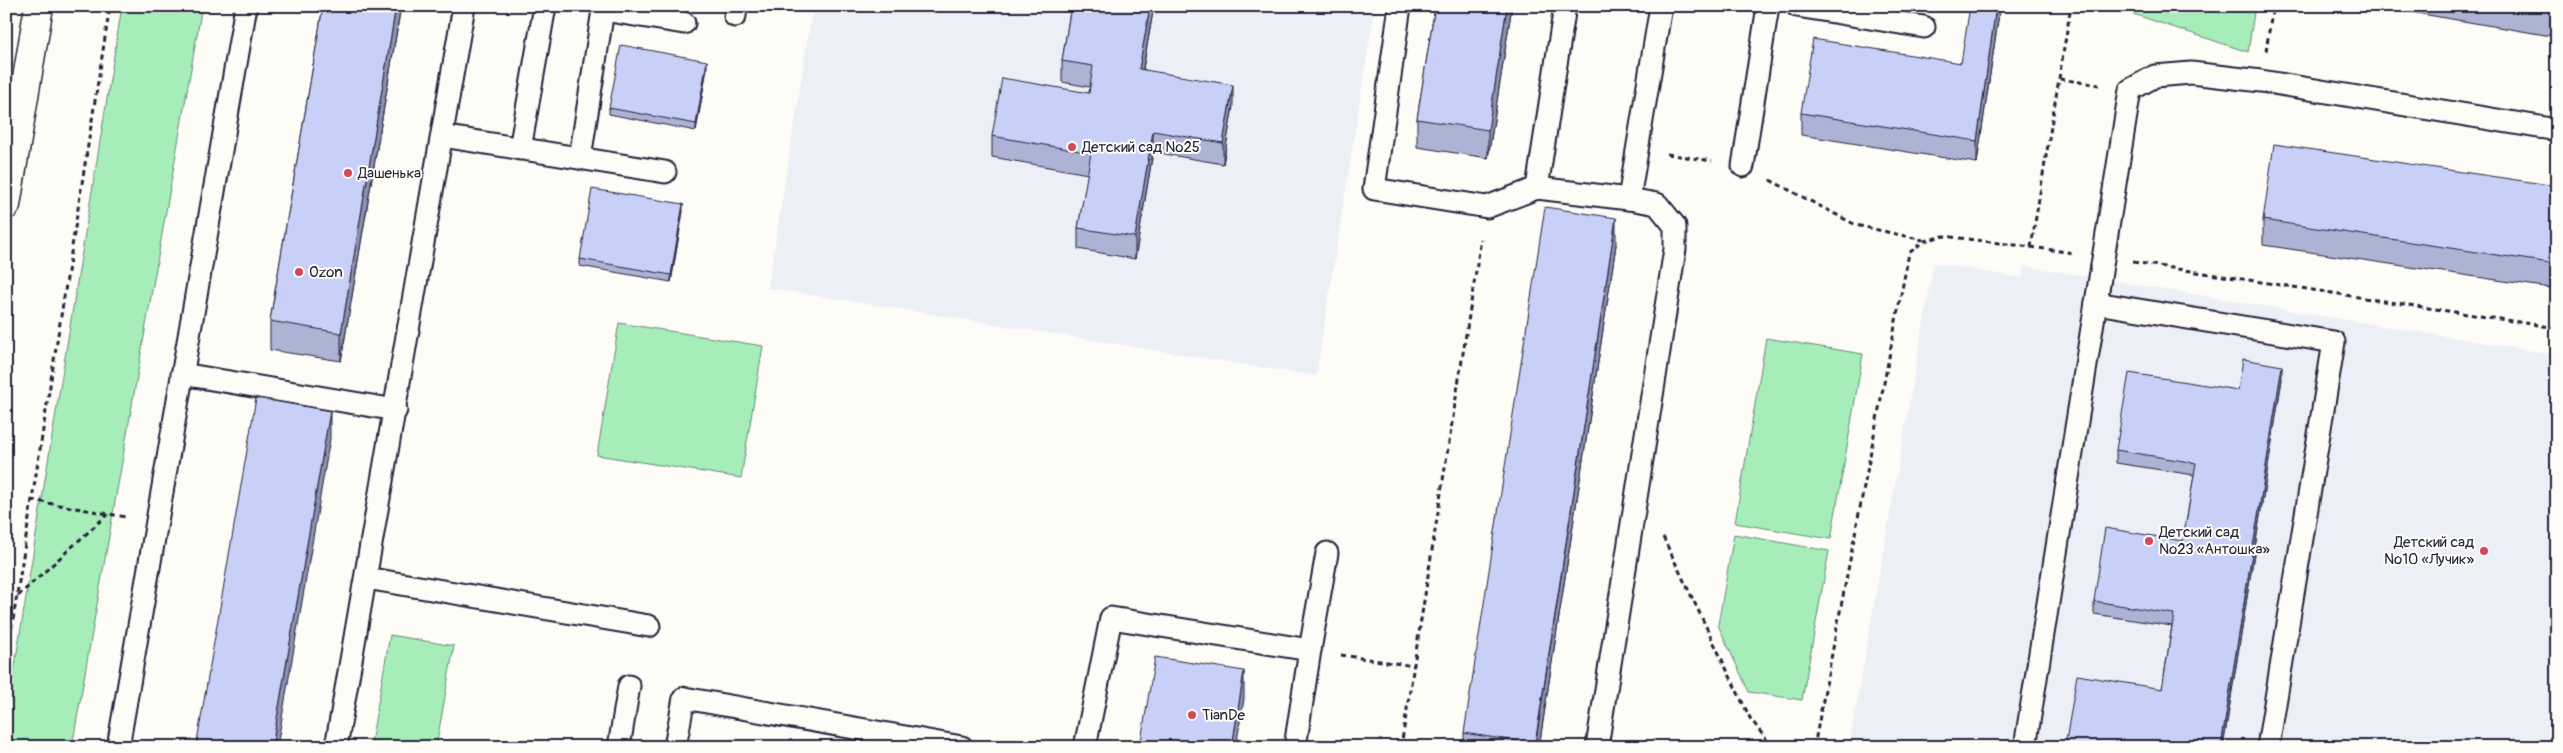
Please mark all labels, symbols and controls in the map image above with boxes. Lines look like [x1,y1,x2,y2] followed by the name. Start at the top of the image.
[1081,138,1200,157] place label: Детский сад №25
[1066,141,1078,153] marker: Детский сад №25
[357,164,421,183] place label: Дашенька
[342,167,354,179] marker: Дашенька
[309,263,343,282] place label: Ozon
[293,266,305,278] marker: Ozon
[2158,523,2270,559] place label: Детский сад №23 «Антошка»
[2384,533,2474,569] place label: Детский сад №10 «Лучик»
[2143,535,2155,547] marker: Детский сад №23 «Антошка»
[2478,545,2490,557] marker: Детский сад №10 «Лучик»
[1202,706,1245,725] place label: TianDe
[1186,709,1198,721] marker: TianDe

